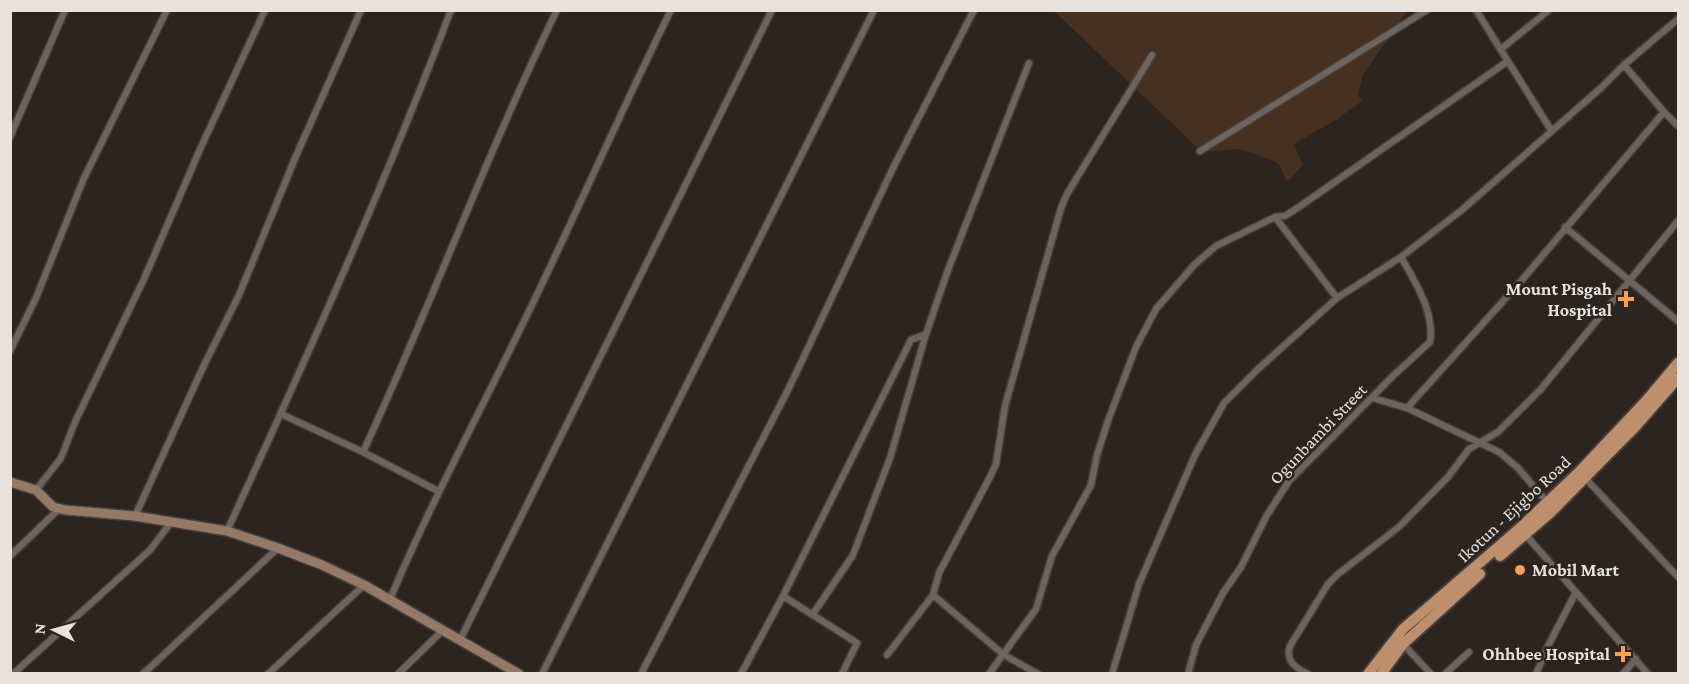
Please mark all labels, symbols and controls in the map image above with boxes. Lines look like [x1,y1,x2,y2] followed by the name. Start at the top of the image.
[1506,279,1613,320] place label: Mount Pisgah Hospital
[1617,290,1635,308] marker: Mount Pisgah Hospital
[1265,379,1372,488] street label: Ogunbambi Street
[1453,451,1576,567] street label: Ikotun - Ejigbo Road
[1532,560,1619,580] place label: Mobil Mart
[1513,563,1527,577] marker: Mobil Mart
[24,600,84,660] north arrow
[31,622,49,635] text: N
[1482,644,1610,664] place label: Ohhbee Hospital
[1614,645,1632,663] marker: Ohhbee Hospital

